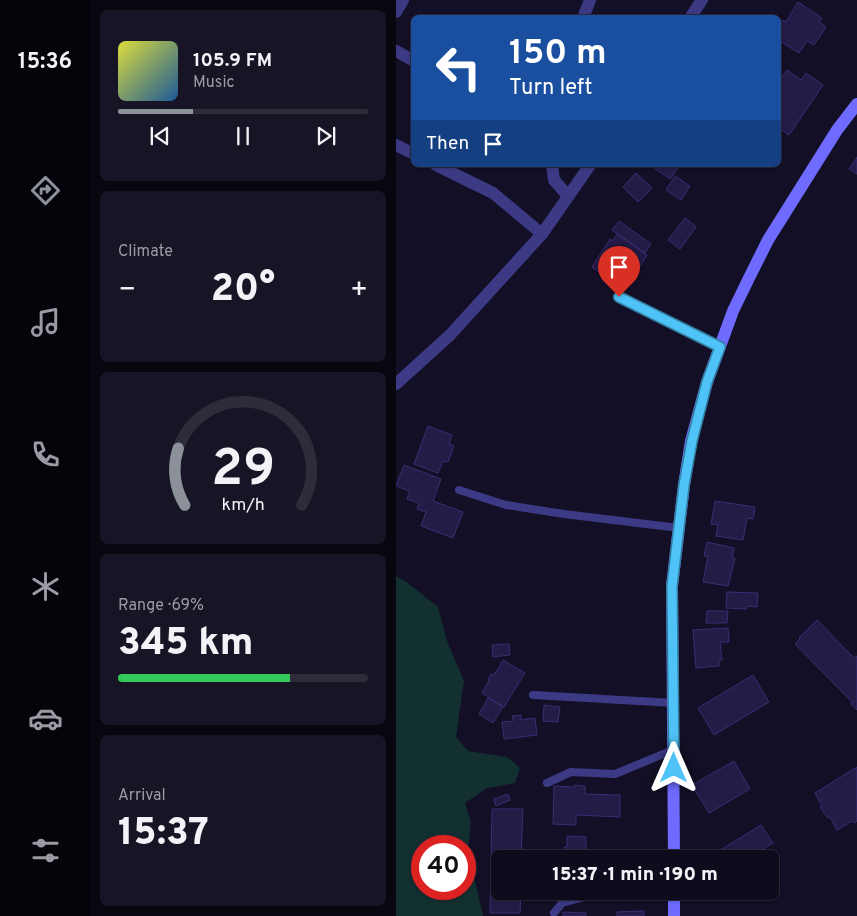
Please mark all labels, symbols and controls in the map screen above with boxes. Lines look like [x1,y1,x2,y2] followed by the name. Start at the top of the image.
[509,32,607,76] text: 150 m
[426,35,491,100] icon: left
[18,49,72,76] text: 15:36
[193,49,272,73] text: 105.9 FM
[193,73,234,93] text: Music
[509,75,592,102] text: Turn left
[146,122,174,150] icon: previous
[229,122,257,150] icon: pause
[312,122,340,150] icon: next
[479,130,507,158] icon: arrive
[426,132,469,156] text: Then
[28,173,63,208] icon: directions
[118,242,173,262] text: Climate
[598,246,640,297] pin
[605,253,633,281] icon: arrive
[211,266,275,315] text: 20°
[118,273,136,309] text: −
[350,273,368,309] text: +
[28,305,63,340] icon: music
[28,437,63,472] icon: phone
[211,438,275,504] text: 29
[221,494,265,517] text: km/h
[28,569,63,604] icon: climate
[118,596,204,616] text: Range · 69%
[118,620,253,669] text: 345 km
[28,701,63,736] icon: car
[647,741,699,793] position arrow
[118,786,166,806] text: Arrival
[118,810,209,859] text: 15:37
[28,833,63,868] icon: filters
[411,835,476,900] speed limit sign: 40
[552,863,718,887] text: 15:37 · 1 min · 190 m

